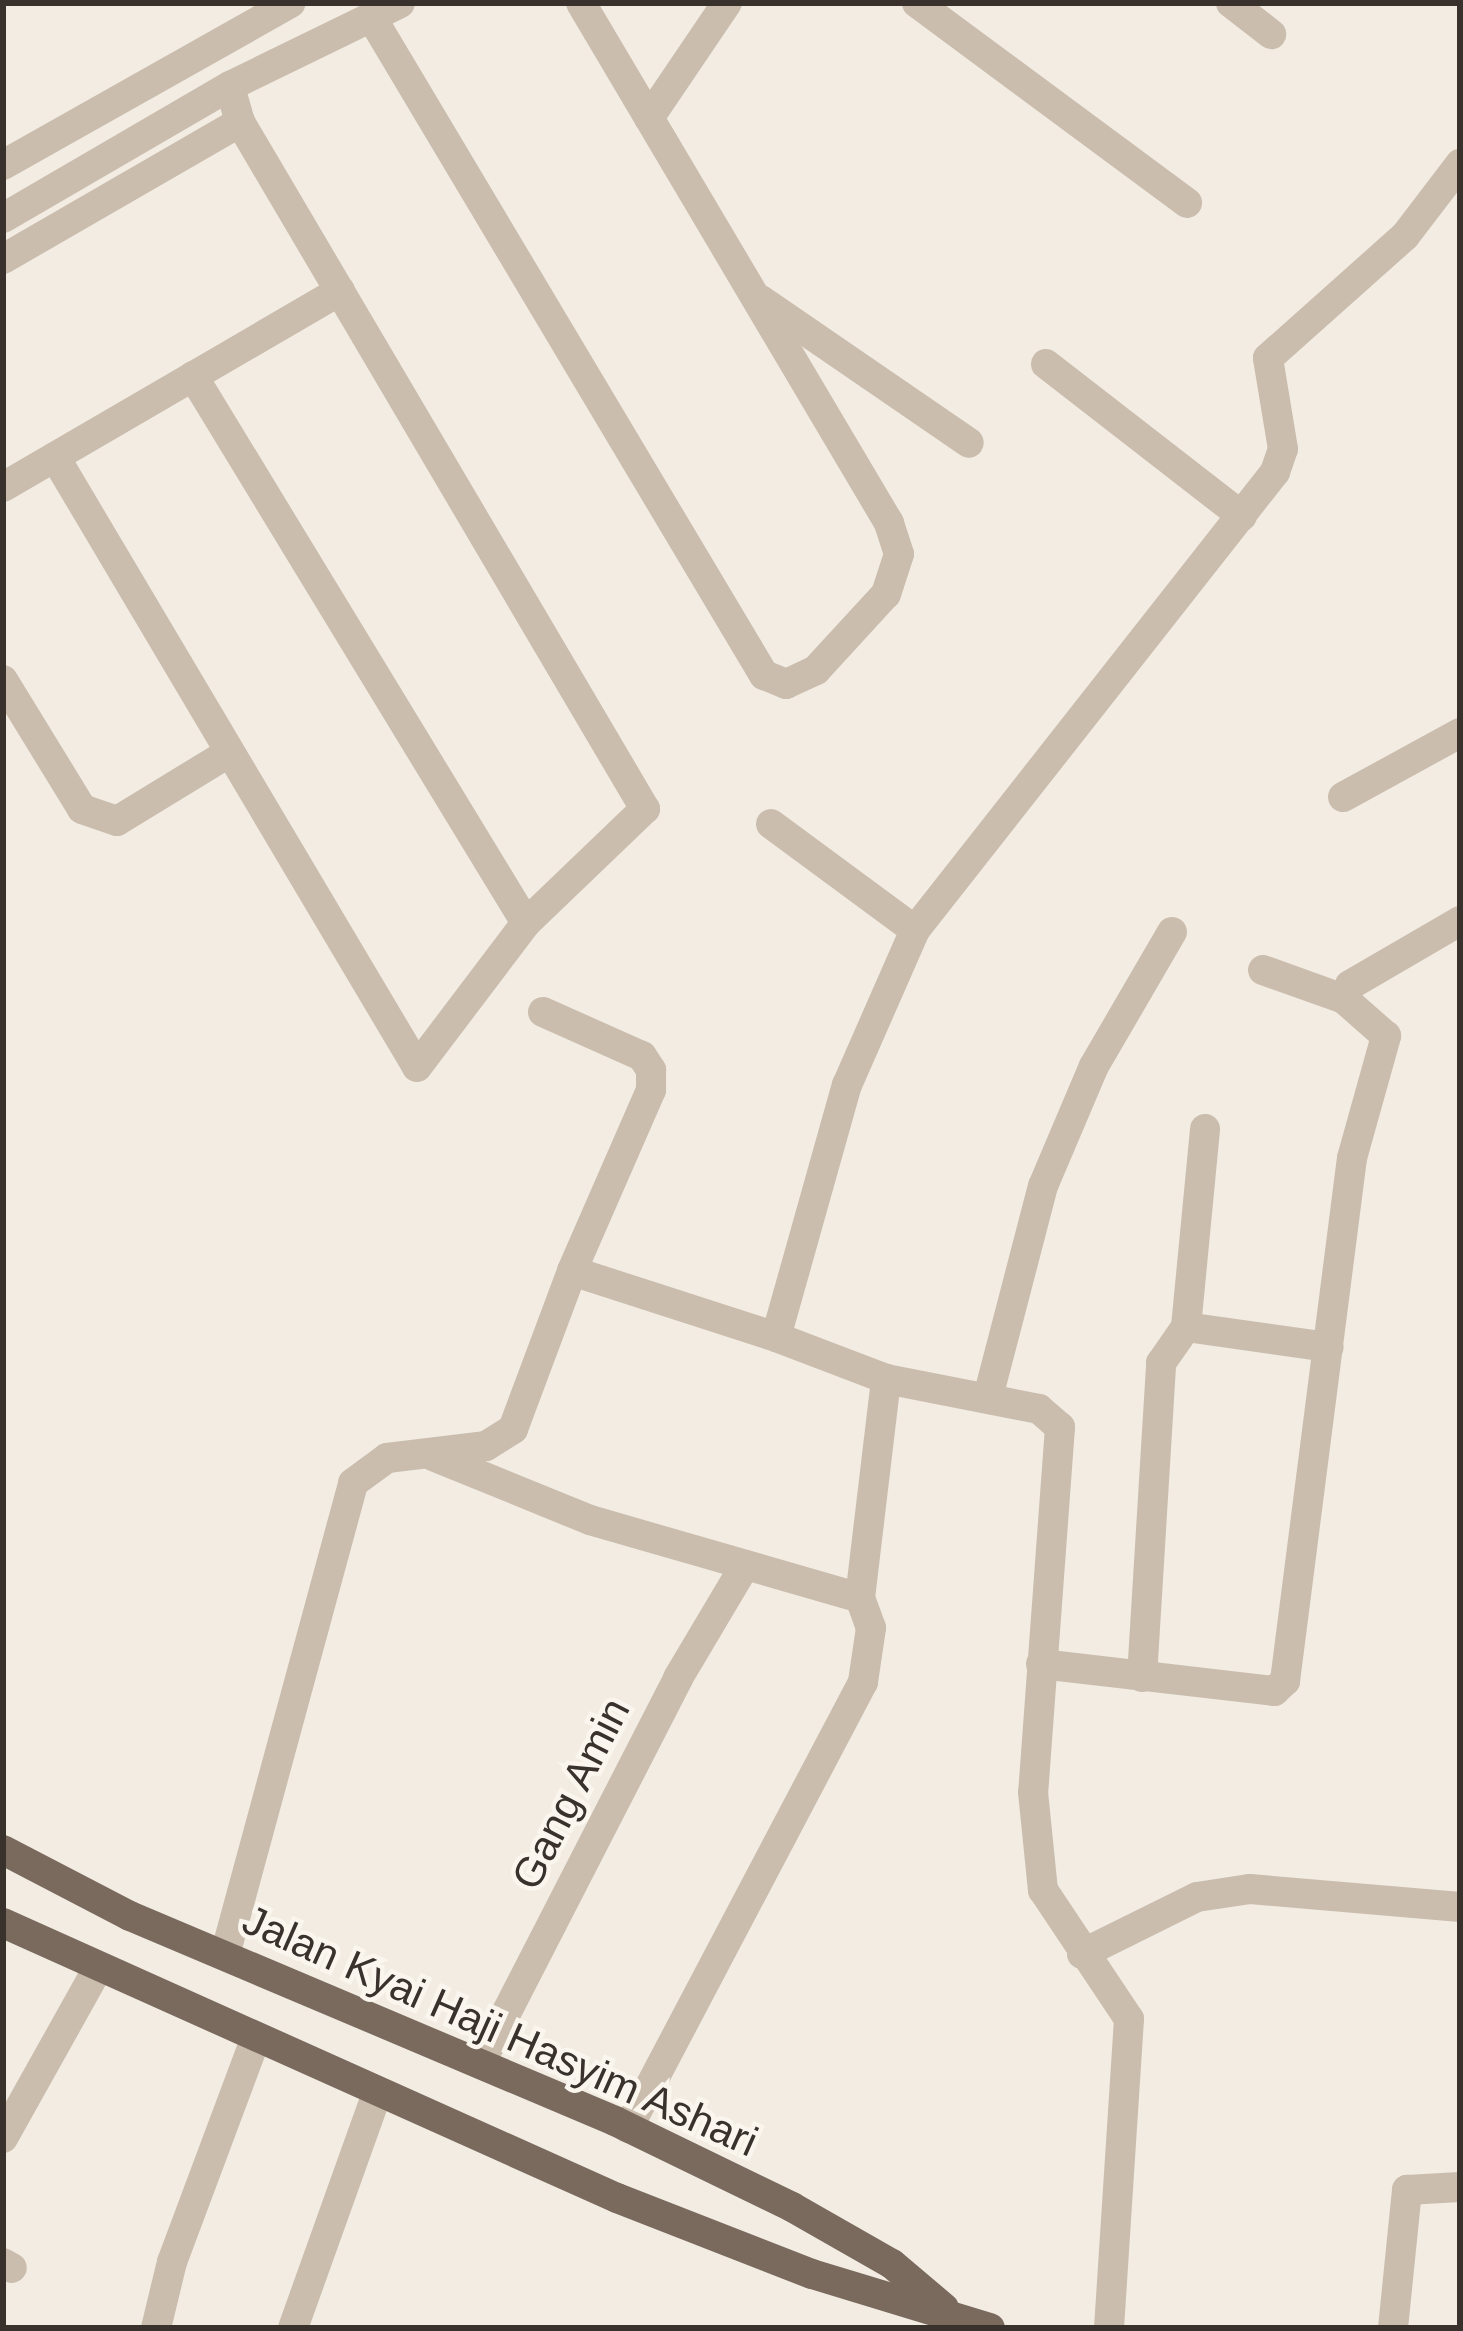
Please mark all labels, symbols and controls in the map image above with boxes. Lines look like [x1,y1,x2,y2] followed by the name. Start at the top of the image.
[501,1689,641,1899] street label: Gang Amin
[234,1894,766,2168] street label: Jalan Kyai Haji Hasyim Ashari

